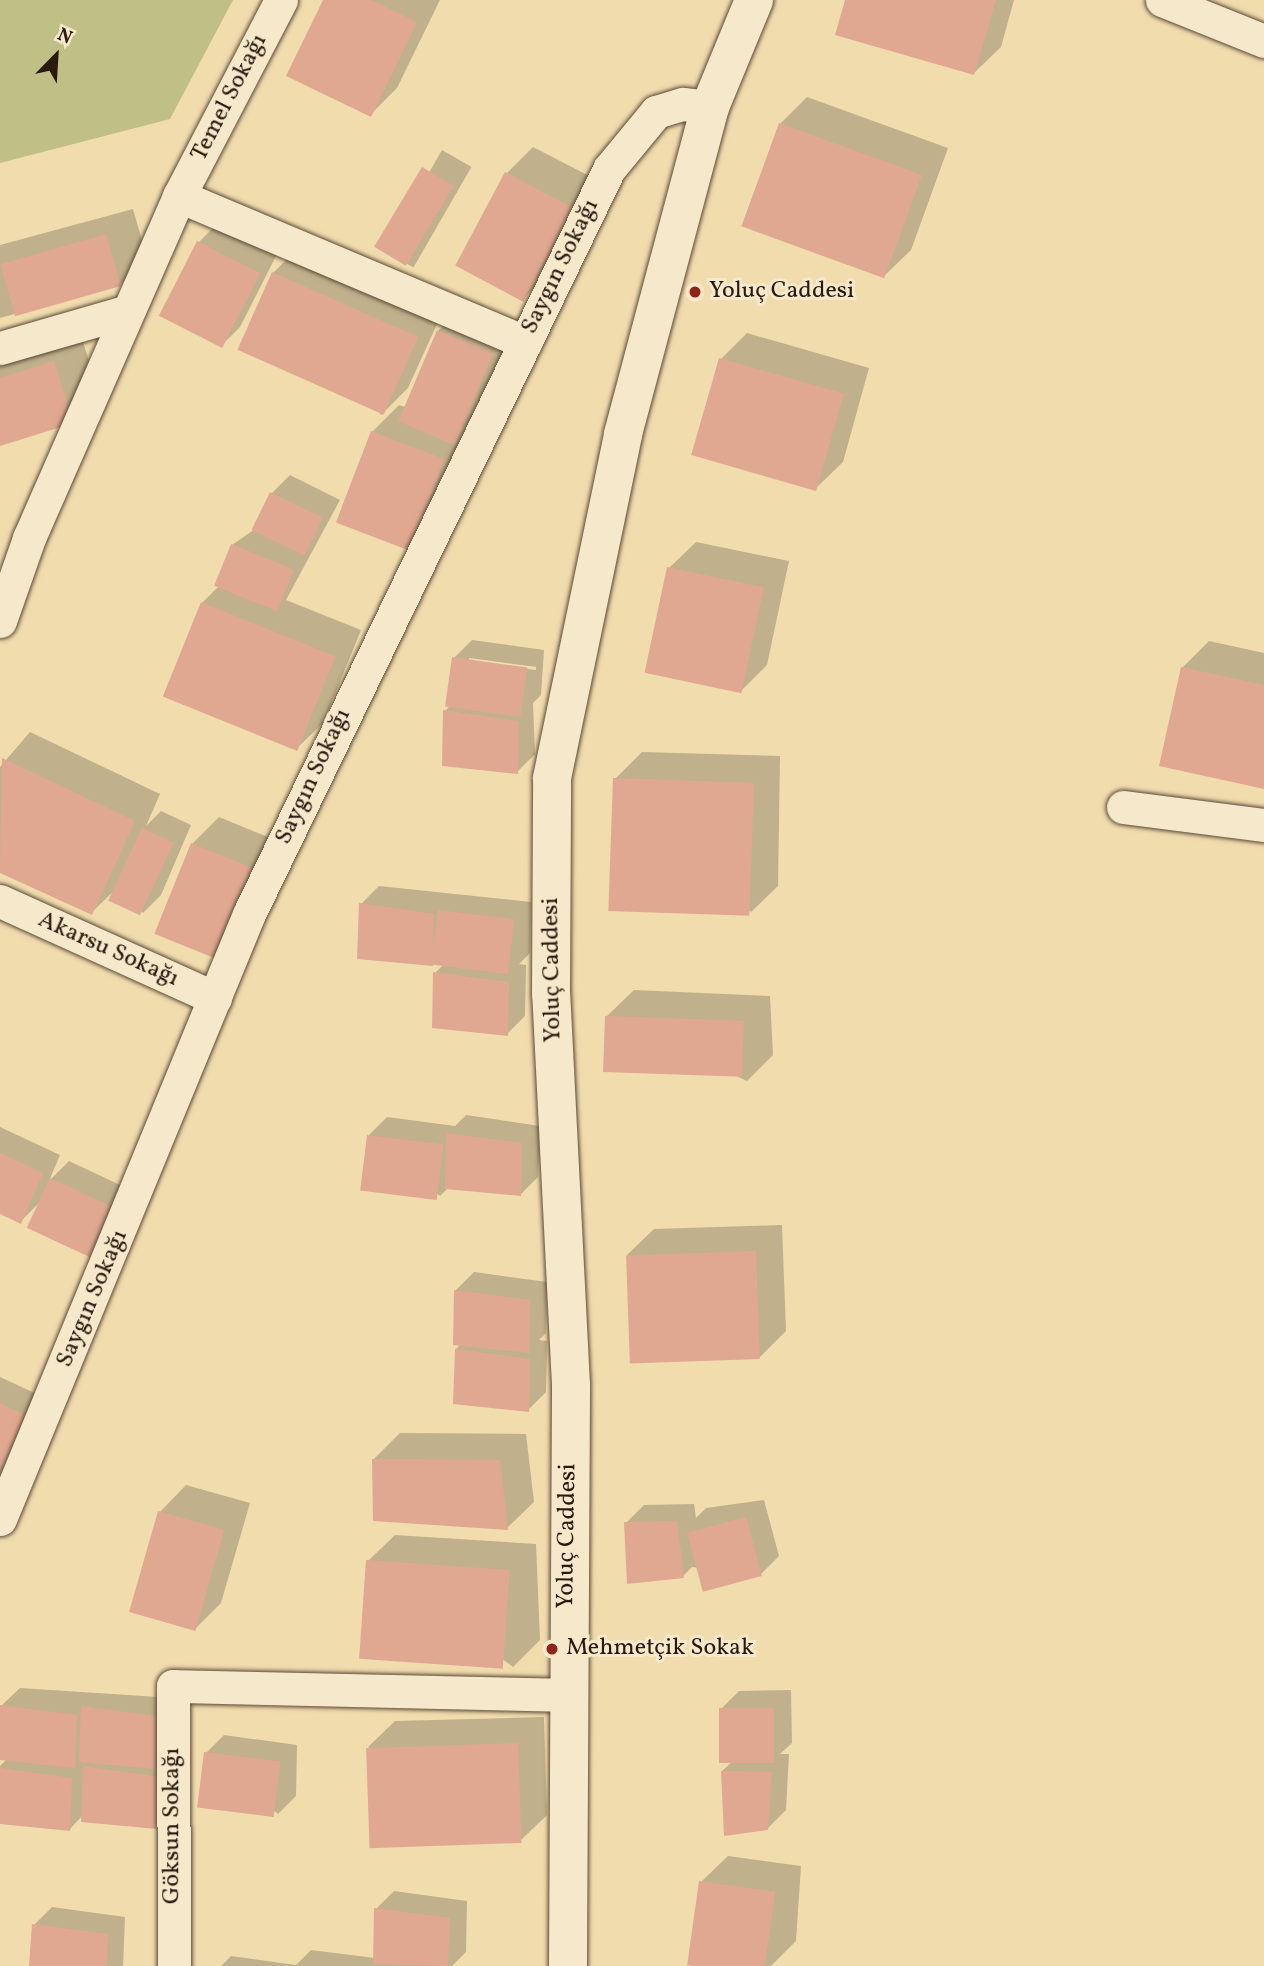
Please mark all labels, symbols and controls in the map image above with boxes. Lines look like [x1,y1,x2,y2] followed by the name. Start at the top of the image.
[21,21,91,91] north arrow
[53,22,76,51] text: N
[186,30,274,166] street label: Temel Sokağı
[516,195,606,339] street label: Saygın Sokağı
[709,278,854,306] place label: Yoluç Caddesi
[687,284,703,300] marker: Yoluç Caddesi
[270,705,358,849] street label: Saygın Sokağı
[537,897,569,1043] street label: Yoluç Caddesi
[33,906,183,994] street label: Akarsu Sokağı
[51,1226,135,1372] street label: Saygın Sokağı
[552,1463,584,1609] street label: Yoluç Caddesi
[566,1635,754,1663] place label: Mehmetçik Sokak
[544,1641,560,1657] marker: Mehmetçik Sokak
[159,1748,187,1904] street label: Göksun Sokağı

